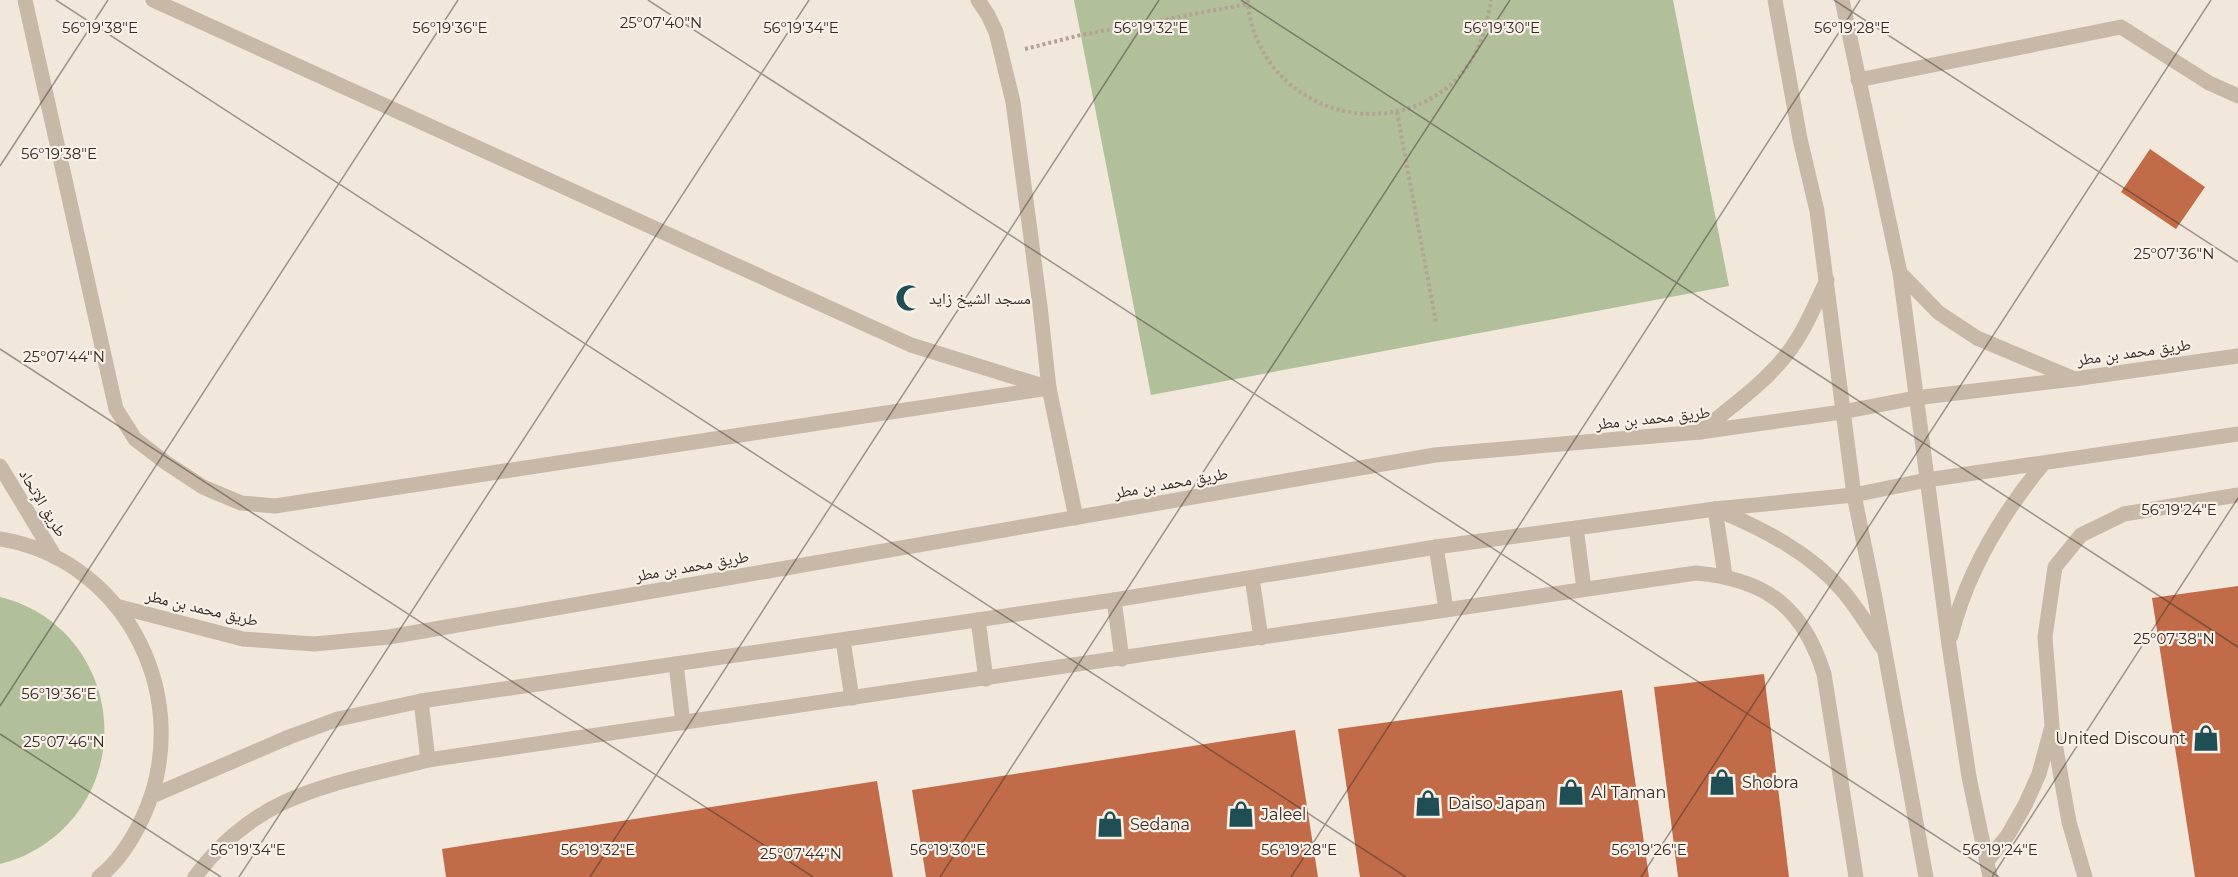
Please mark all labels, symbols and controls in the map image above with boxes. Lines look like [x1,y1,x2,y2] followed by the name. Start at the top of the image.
[620,13,702,32] text: 25°07'40"N
[62,18,138,37] text: 56°19'38"E
[412,18,488,37] text: 56°19'36"E
[763,18,839,37] text: 56°19'34"E
[1114,18,1188,37] text: 56°19'32"E
[1464,18,1540,37] text: 56°19'30"E
[1814,18,1890,37] text: 56°19'28"E
[21,144,97,163] text: 56°19'38"E
[2134,244,2214,263] text: 25°07'36"N
[894,283,924,313] mosque icon: مسجد الشيخ زايد
[929,289,1031,309] place label: مسجد الشيخ زايد
[2075,335,2192,371] street label: طريق محمد بن مطر
[23,347,105,366] text: 25°07'44"N
[1594,403,1711,435] street label: طريق محمد بن مطر
[1112,464,1229,504] street label: طريق محمد بن مطر
[14,466,71,541] street label: طريق اﻹتحاد
[2141,500,2217,519] text: 56°19'24"E
[633,547,750,587] street label: طريق محمد بن مطر
[143,586,260,631] street label: طريق محمد بن مطر
[2133,629,2215,648] text: 25°07'38"N
[21,684,97,703] text: 56°19'36"E
[2191,723,2221,753] shop icon: United Discount
[2055,729,2187,748] place label: United Discount
[23,732,105,751] text: 25°07'46"N
[1707,767,1737,797] shop icon: Shobra
[1742,773,1799,792] place label: Shobra
[1556,777,1586,807] shop icon: Al Taman
[1591,783,1666,802] place label: Al Taman
[1413,788,1443,818] shop icon: Daiso Japan
[1448,794,1546,813] place label: Daiso Japan
[1226,799,1256,829] shop icon: Jaleel
[1260,805,1306,824] place label: Jaleel
[1095,809,1125,839] shop icon: Sedana
[1130,815,1190,834] place label: Sedana
[210,840,286,859] text: 56°19'34"E
[561,840,635,859] text: 56°19'32"E
[910,840,986,859] text: 56°19'30"E
[1261,840,1337,859] text: 56°19'28"E
[1611,840,1687,859] text: 56°19'26"E
[1962,840,2038,859] text: 56°19'24"E
[760,844,842,863] text: 25°07'44"N

